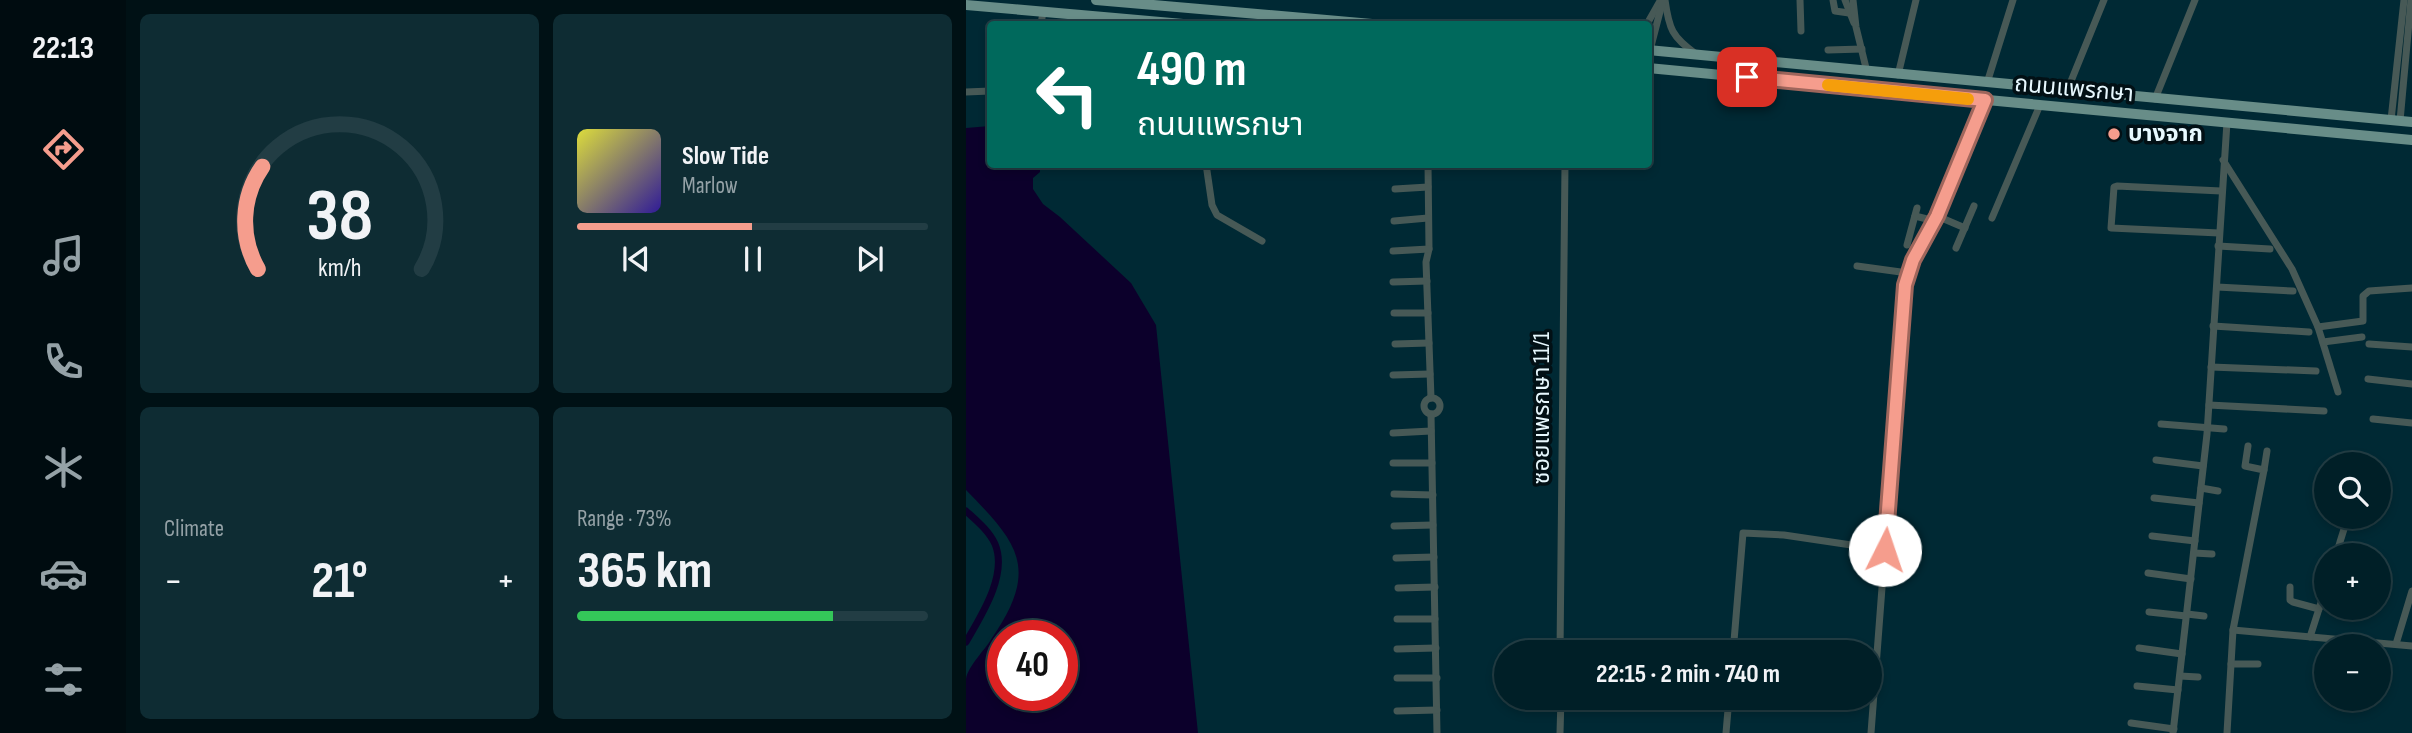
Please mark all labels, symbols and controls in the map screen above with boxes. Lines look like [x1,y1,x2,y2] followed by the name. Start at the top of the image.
[32,29,94,68] text: 22:13
[1137,41,1247,100] text: 490 m
[1717,47,1777,107] pin
[1022,49,1113,140] icon: left
[1728,58,1766,96] icon: arrive
[2013,70,2135,108] street label: ถนนแพรกษา
[1137,106,1304,145] text: ถนนแพรกษา
[2128,120,2203,148] place label: บางจาก
[39,125,88,174] icon: directions
[2106,126,2122,142] marker: บางจาก
[682,141,769,172] text: Slow Tide
[682,172,738,200] text: Marlow
[306,174,373,262] text: 38
[39,231,88,280] icon: music
[617,240,655,278] icon: previous
[734,240,772,278] icon: pause
[851,240,889,278] icon: next
[318,253,361,284] text: km/h
[1528,332,1556,484] street label: ซอยแพรกษา 11/1
[39,337,88,386] icon: phone
[39,443,88,492] icon: climate
[2314,452,2391,711] map controls
[2314,452,2391,529] button: search
[577,505,672,533] text: Range · 73%
[1848,513,1922,587] position arrow
[164,515,224,543] text: Climate
[577,540,712,603] text: 365 km
[2314,543,2391,620] button: +
[39,549,88,598] icon: car
[311,550,368,613] text: 21°
[164,559,183,604] text: −
[496,559,515,604] text: +
[987,620,1078,711] speed limit sign: 40
[2314,634,2391,711] button: −
[39,655,88,704] icon: filters
[1596,659,1780,690] text: 22:15 · 2 min · 740 m

